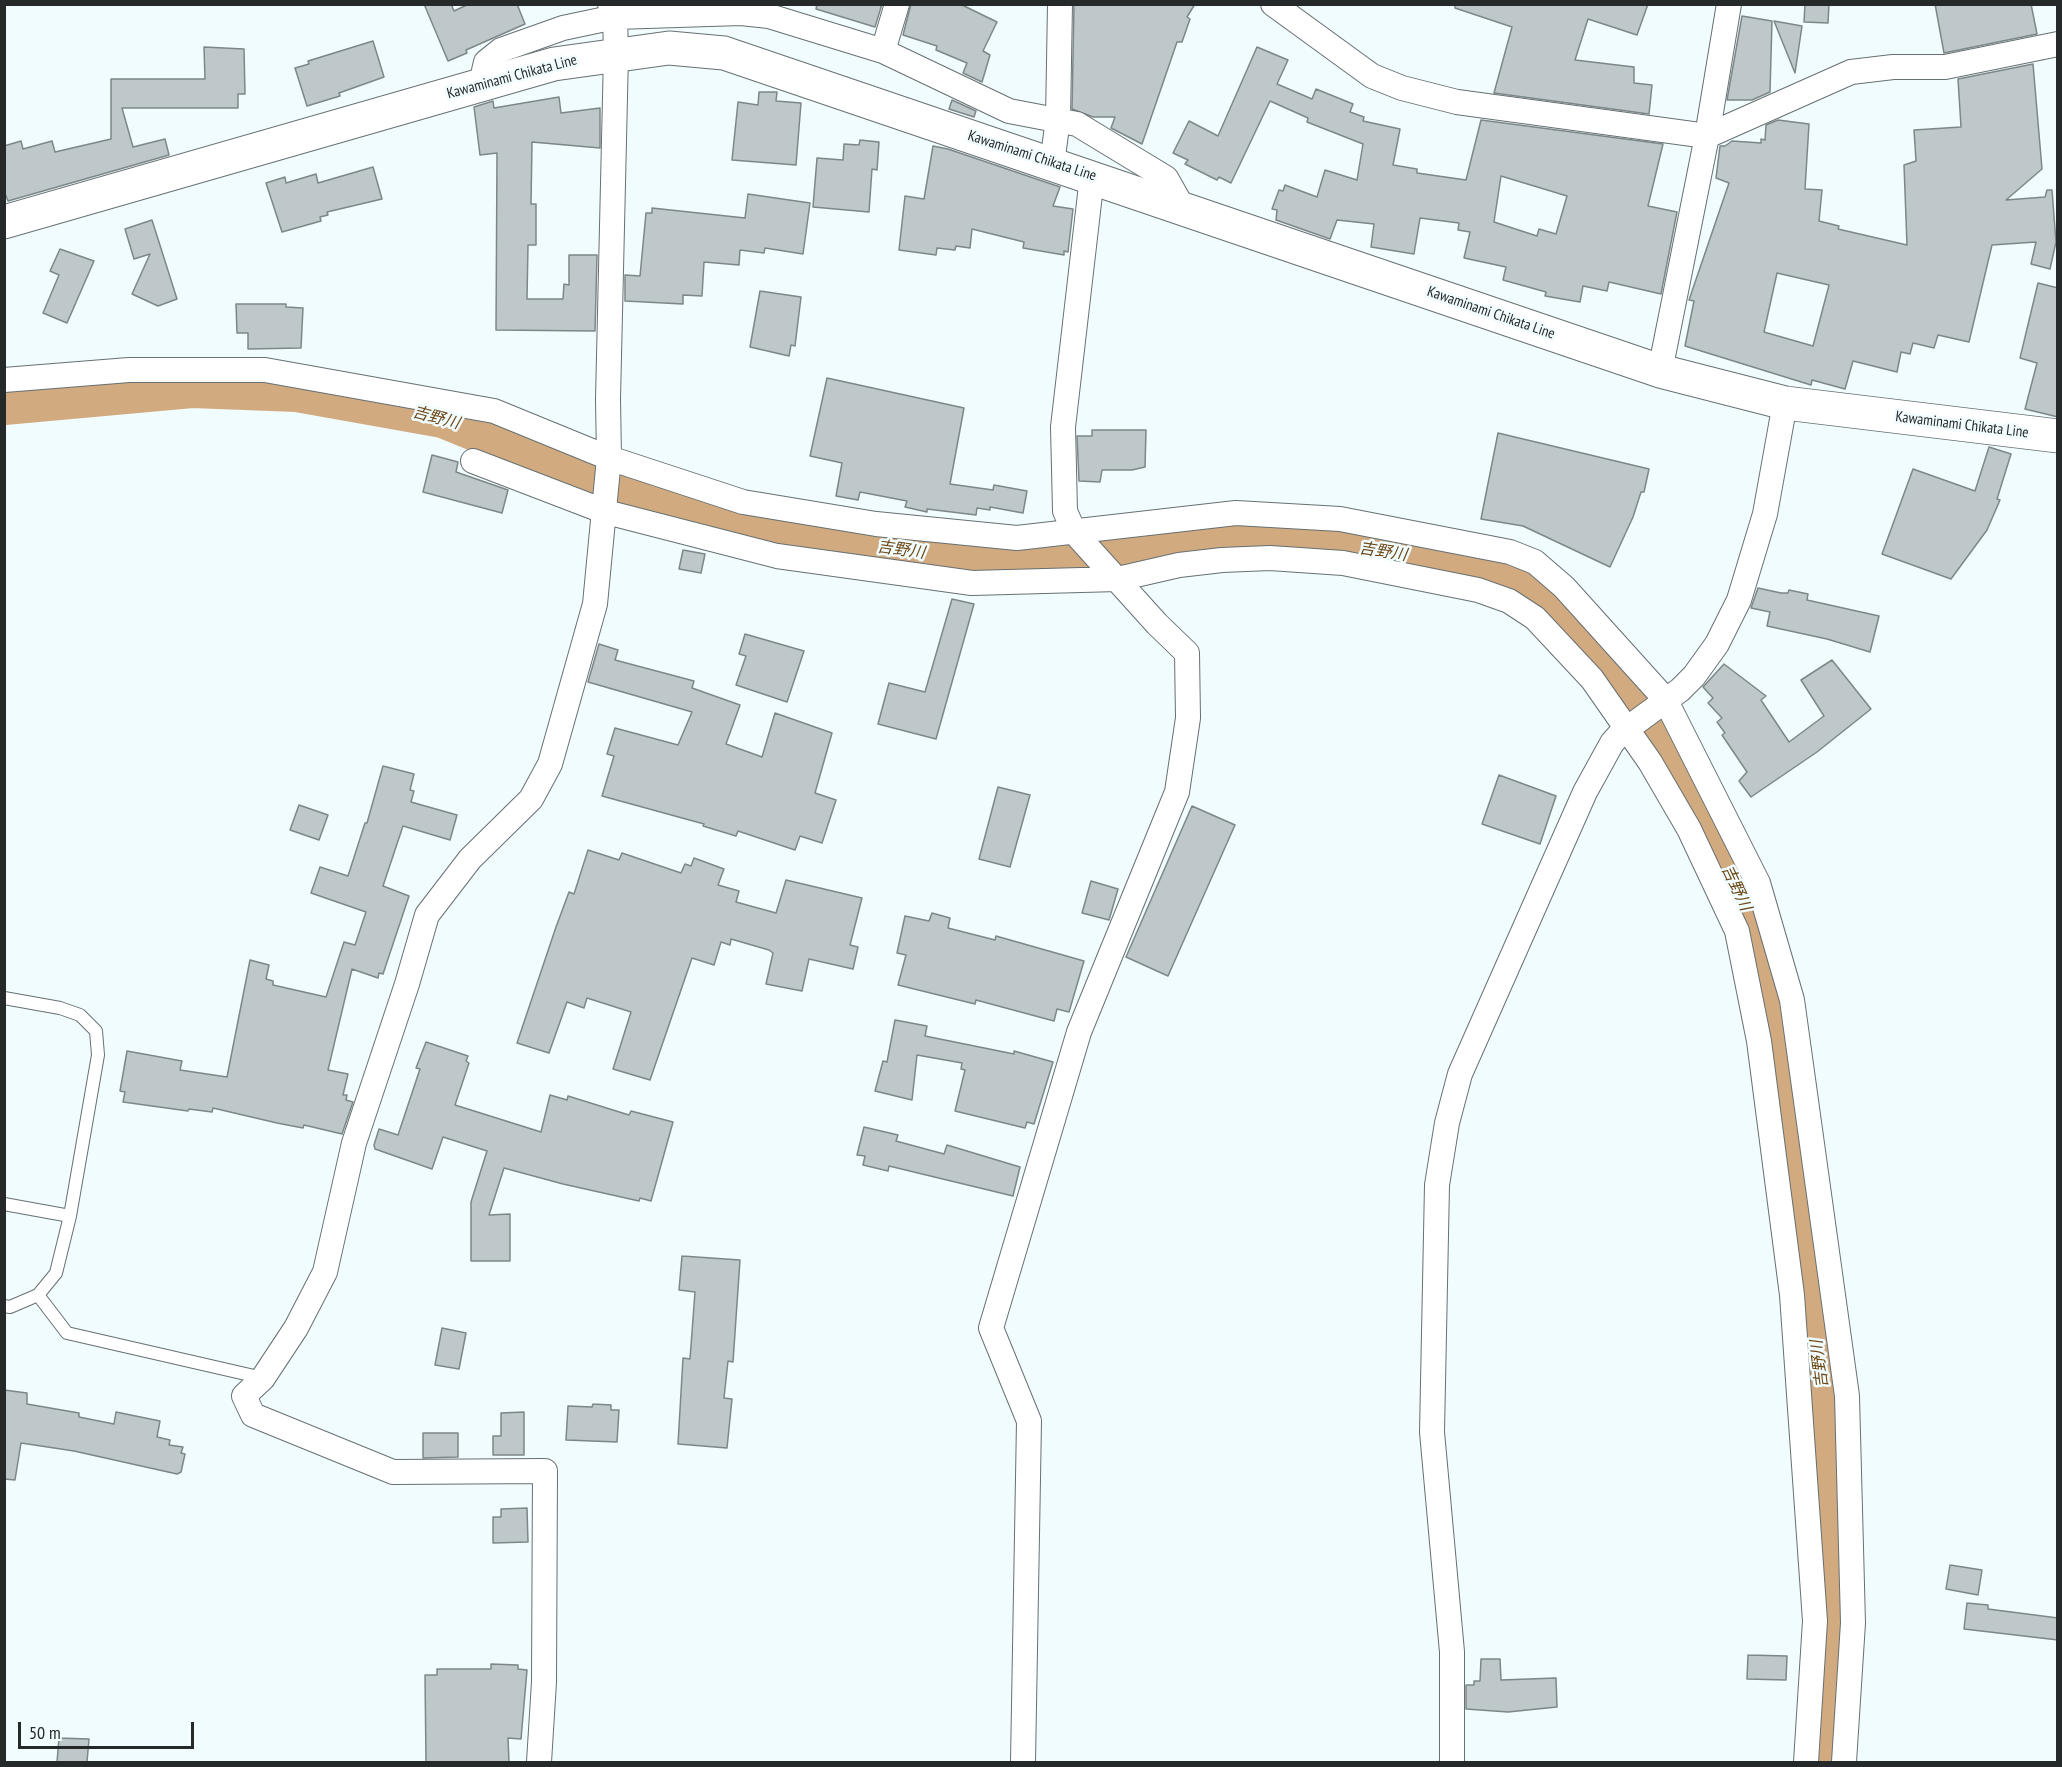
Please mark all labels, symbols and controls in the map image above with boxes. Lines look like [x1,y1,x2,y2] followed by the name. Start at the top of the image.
[445,51,579,103] street label: Kawaminami Chikata Line
[966,127,1098,185] street label: Kawaminami Chikata Line
[1425,283,1557,343] street label: Kawaminami Chikata Line
[410,403,462,433] water label: 吉野川
[1894,408,2030,442] street label: Kawaminami Chikata Line
[876,537,926,563] water label: 吉野川
[1358,539,1408,565] water label: 吉野川
[1717,862,1755,914] water label: 吉野川
[1808,1339,1832,1389] water label: 吉野川
[21,1710,196,1748] scale bar
[29,1721,61,1744] text: 50 m

